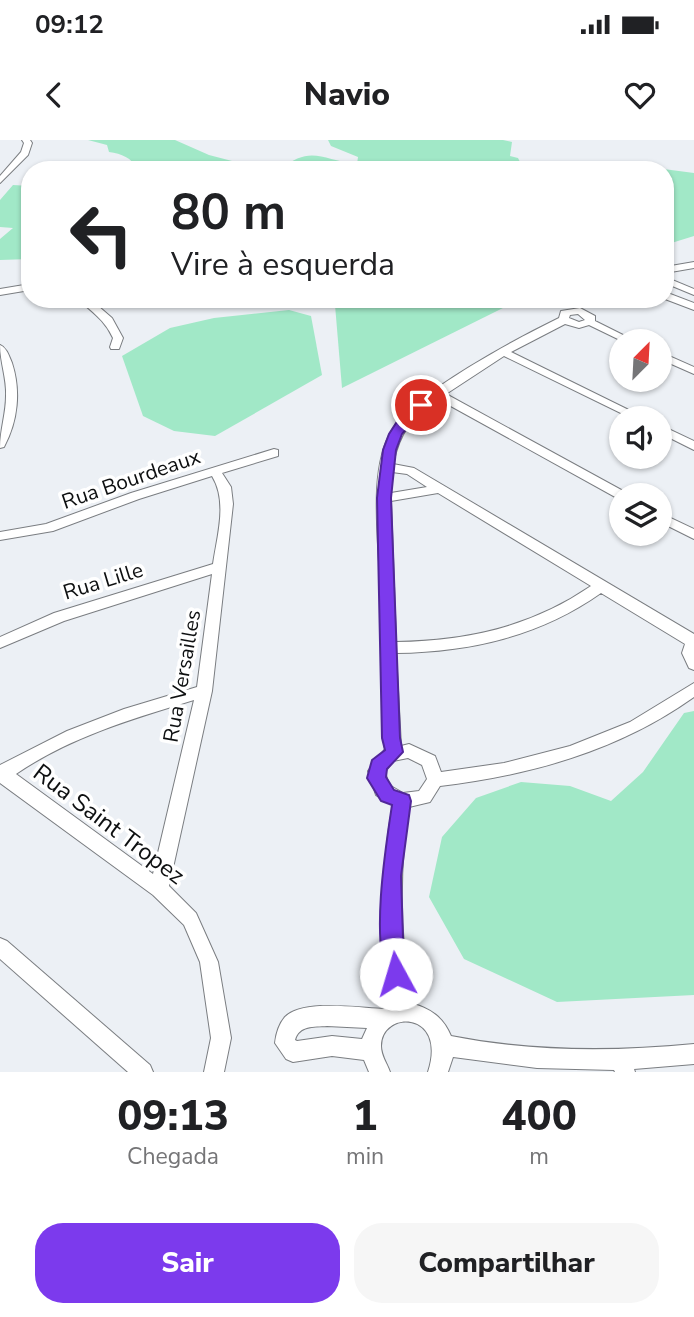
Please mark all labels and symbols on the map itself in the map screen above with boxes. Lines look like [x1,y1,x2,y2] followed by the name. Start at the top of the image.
[609,329,672,392] north arrow
[391,375,451,435] pin
[58,442,204,516] street label: Rua Bourdeaux
[60,556,146,606] street label: Rua Lille
[157,608,207,744] street label: Rua Versailles
[27,756,191,892] street label: Rua Saint Tropez
[359,937,433,1011] position arrow

